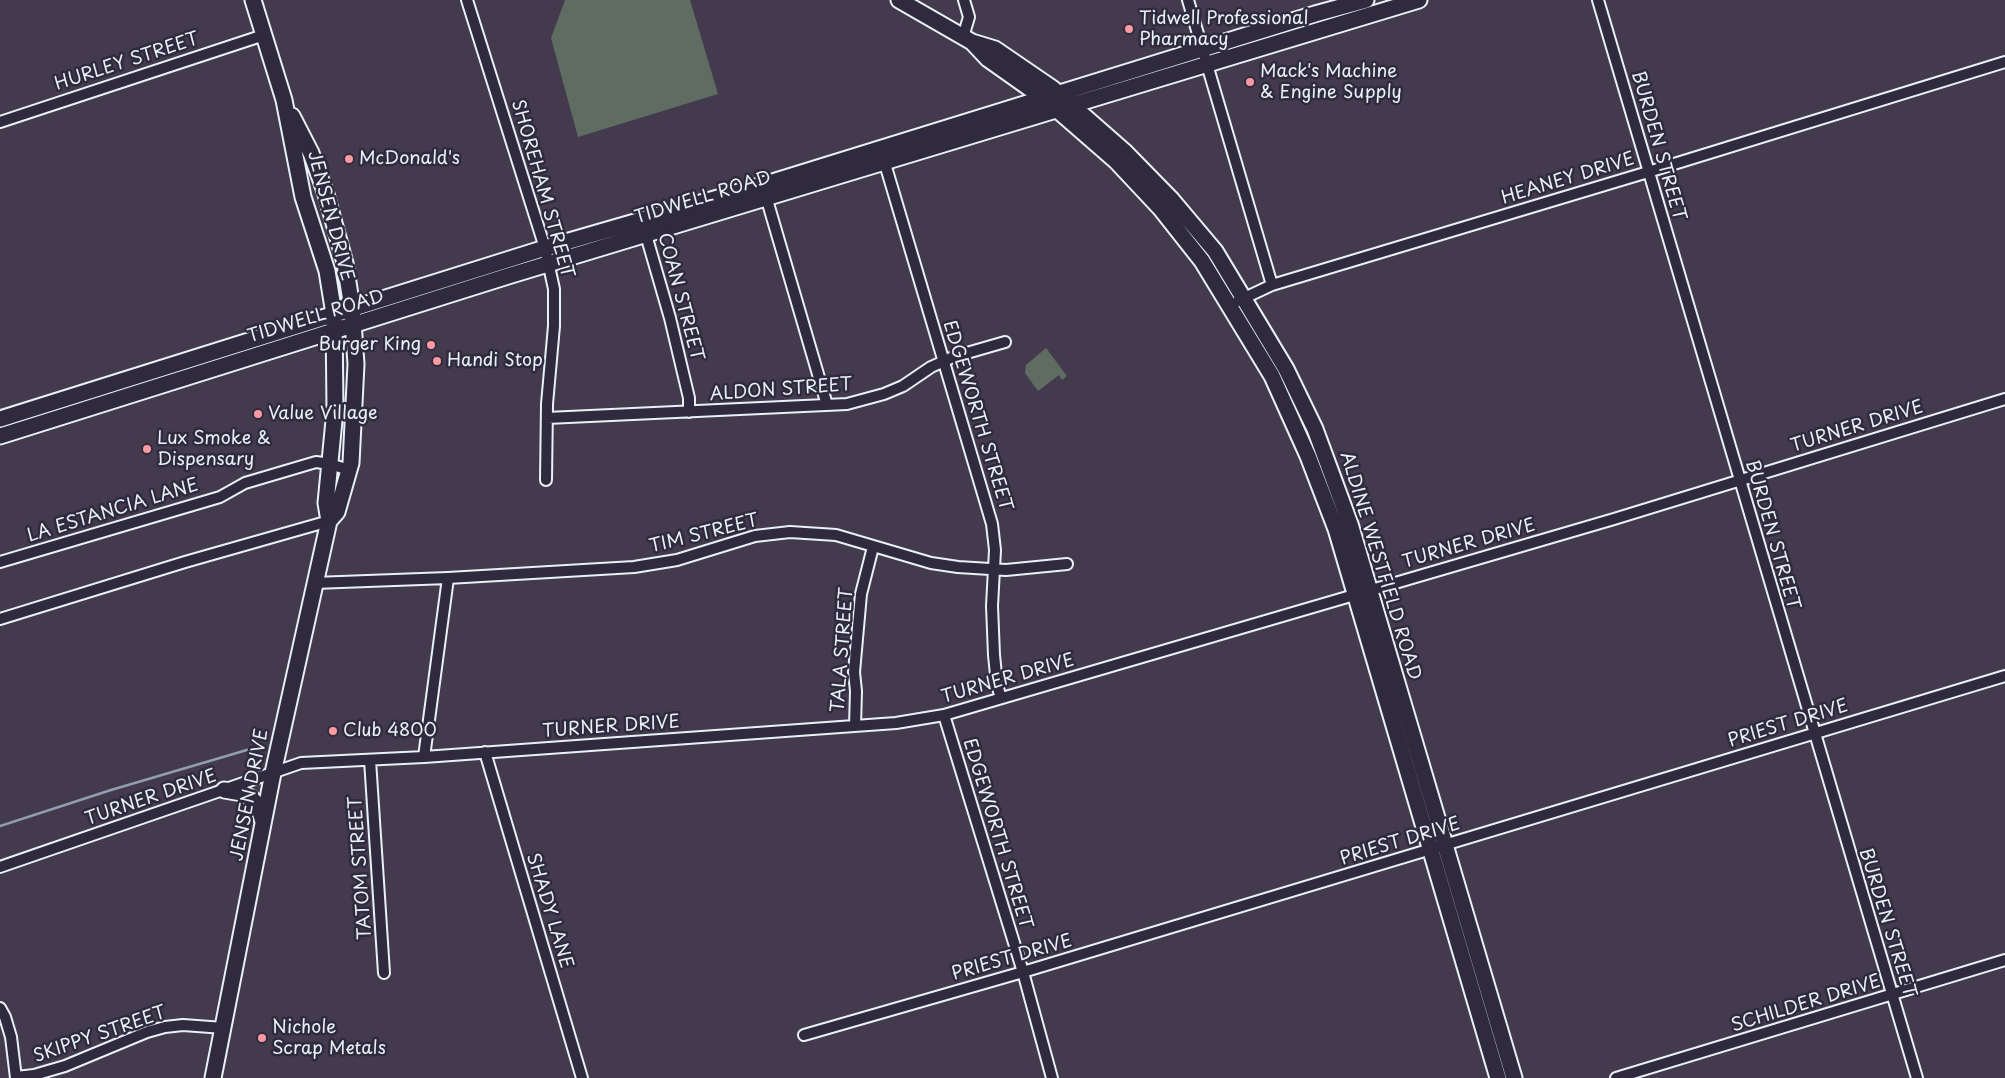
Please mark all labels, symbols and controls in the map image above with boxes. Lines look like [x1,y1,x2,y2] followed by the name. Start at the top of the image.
[1139,8,1308,50] place label: Tidwell Professional Pharmacy
[1123,23,1135,35] marker: Tidwell Professional Pharmacy
[52,29,202,95] street label: HURLEY STREET
[1260,61,1402,104] place label: Mack's Machine & Engine Supply
[1626,69,1690,223] street label: BURDEN STREET
[1244,76,1256,88] marker: Mack's Machine & Engine Supply
[506,97,578,281] street label: SHOREHAM STREET
[359,148,460,170] place label: McDonald's
[1499,148,1637,210] street label: HEANEY DRIVE
[302,149,358,283] street label: JENSEN DRIVE
[343,153,355,165] marker: McDonald's
[632,167,774,229] street label: TIDWELL ROAD
[653,231,707,363] street label: COAN STREET
[245,286,387,348] street label: TIDWELL ROAD
[938,318,1016,514] street label: EDGEWORTH STREET
[319,334,421,356] place label: Burger King
[425,339,437,351] marker: Burger King
[447,350,543,372] place label: Handi Stop
[431,355,443,367] marker: Handi Stop
[709,374,853,406] street label: ALDON STREET
[1788,397,1926,457] street label: TURNER DRIVE
[268,403,378,425] place label: Value Village
[252,408,264,420] marker: Value Village
[157,428,271,470] place label: Lux Smoke & Dispensary
[141,443,153,455] marker: Lux Smoke & Dispensary
[1335,449,1425,683] street label: ALDINE WESTFIELD ROAD
[1740,458,1804,612] street label: BURDEN STREET
[25,475,201,547] street label: LA ESTANCIA LANE
[647,510,761,558] street label: TIM STREET
[1400,515,1538,573] street label: TURNER DRIVE
[828,587,858,713] street label: TALA STREET
[939,650,1077,708] street label: TURNER DRIVE
[1725,695,1851,753] street label: PRIEST DRIVE
[542,711,680,743] street label: TURNER DRIVE
[343,720,437,742] place label: Club 4800
[327,725,339,737] marker: Club 4800
[227,727,273,863] street label: JENSEN DRIVE
[958,736,1036,932] street label: EDGEWORTH STREET
[82,765,220,831] street label: TURNER DRIVE
[345,796,377,940] street label: TATOM STREET
[1337,813,1463,871] street label: PRIEST DRIVE
[1854,846,1920,1000] street label: BURDEN STREET
[521,851,577,971] street label: SHADY LANE
[949,930,1075,986] street label: PRIEST DRIVE
[1729,971,1883,1037] street label: SCHILDER DRIVE
[31,1002,169,1068] street label: SKIPPY STREET
[272,1017,386,1060] place label: Nichole Scrap Metals
[256,1032,268,1044] marker: Nichole Scrap Metals

